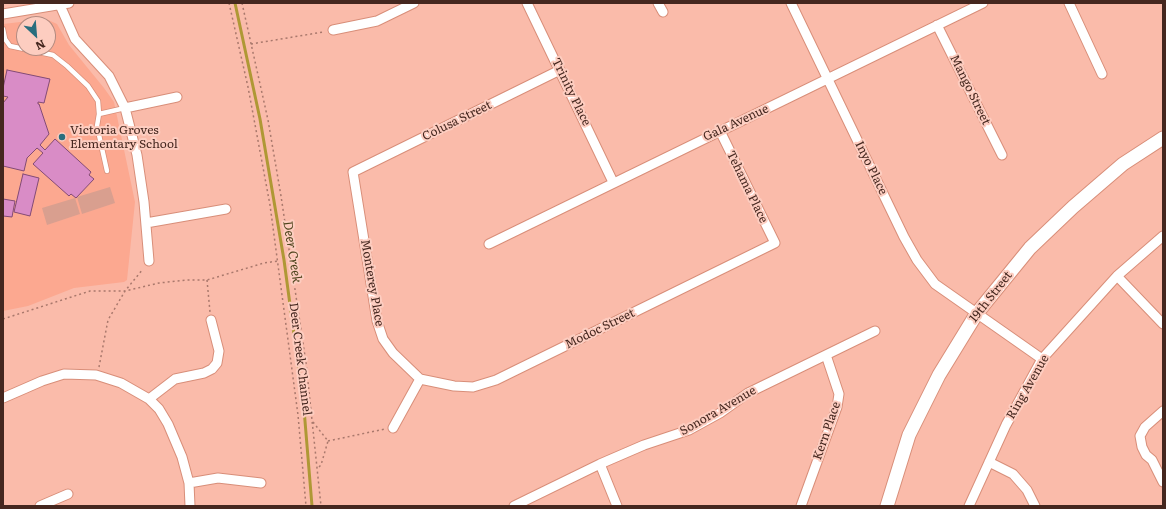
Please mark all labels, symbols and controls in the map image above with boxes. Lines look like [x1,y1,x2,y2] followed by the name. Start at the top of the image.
[16,16,56,56] north arrow
[33,37,48,55] text: N
[947,53,993,127] street label: Mango Street
[548,56,594,128] street label: Trinity Place
[420,98,494,144] street label: Colusa Street
[701,102,771,144] street label: Gala Avenue
[70,123,178,151] place label: Victoria Groves Elementary School
[57,132,67,142] marker: Victoria Groves Elementary School
[852,139,890,197] street label: Inyo Place
[723,148,771,226] street label: Tehama Place
[279,220,305,284] water label: Deer Creek
[357,238,387,328] street label: Monterey Place
[967,269,1015,325] street label: 19th Street
[286,302,314,416] street label: Deer Creek Channel
[563,306,637,352] street label: Modoc Street
[1004,352,1052,422] street label: Ring Avenue
[677,383,759,439] street label: Sonora Avenue
[810,400,844,462] street label: Kern Place

